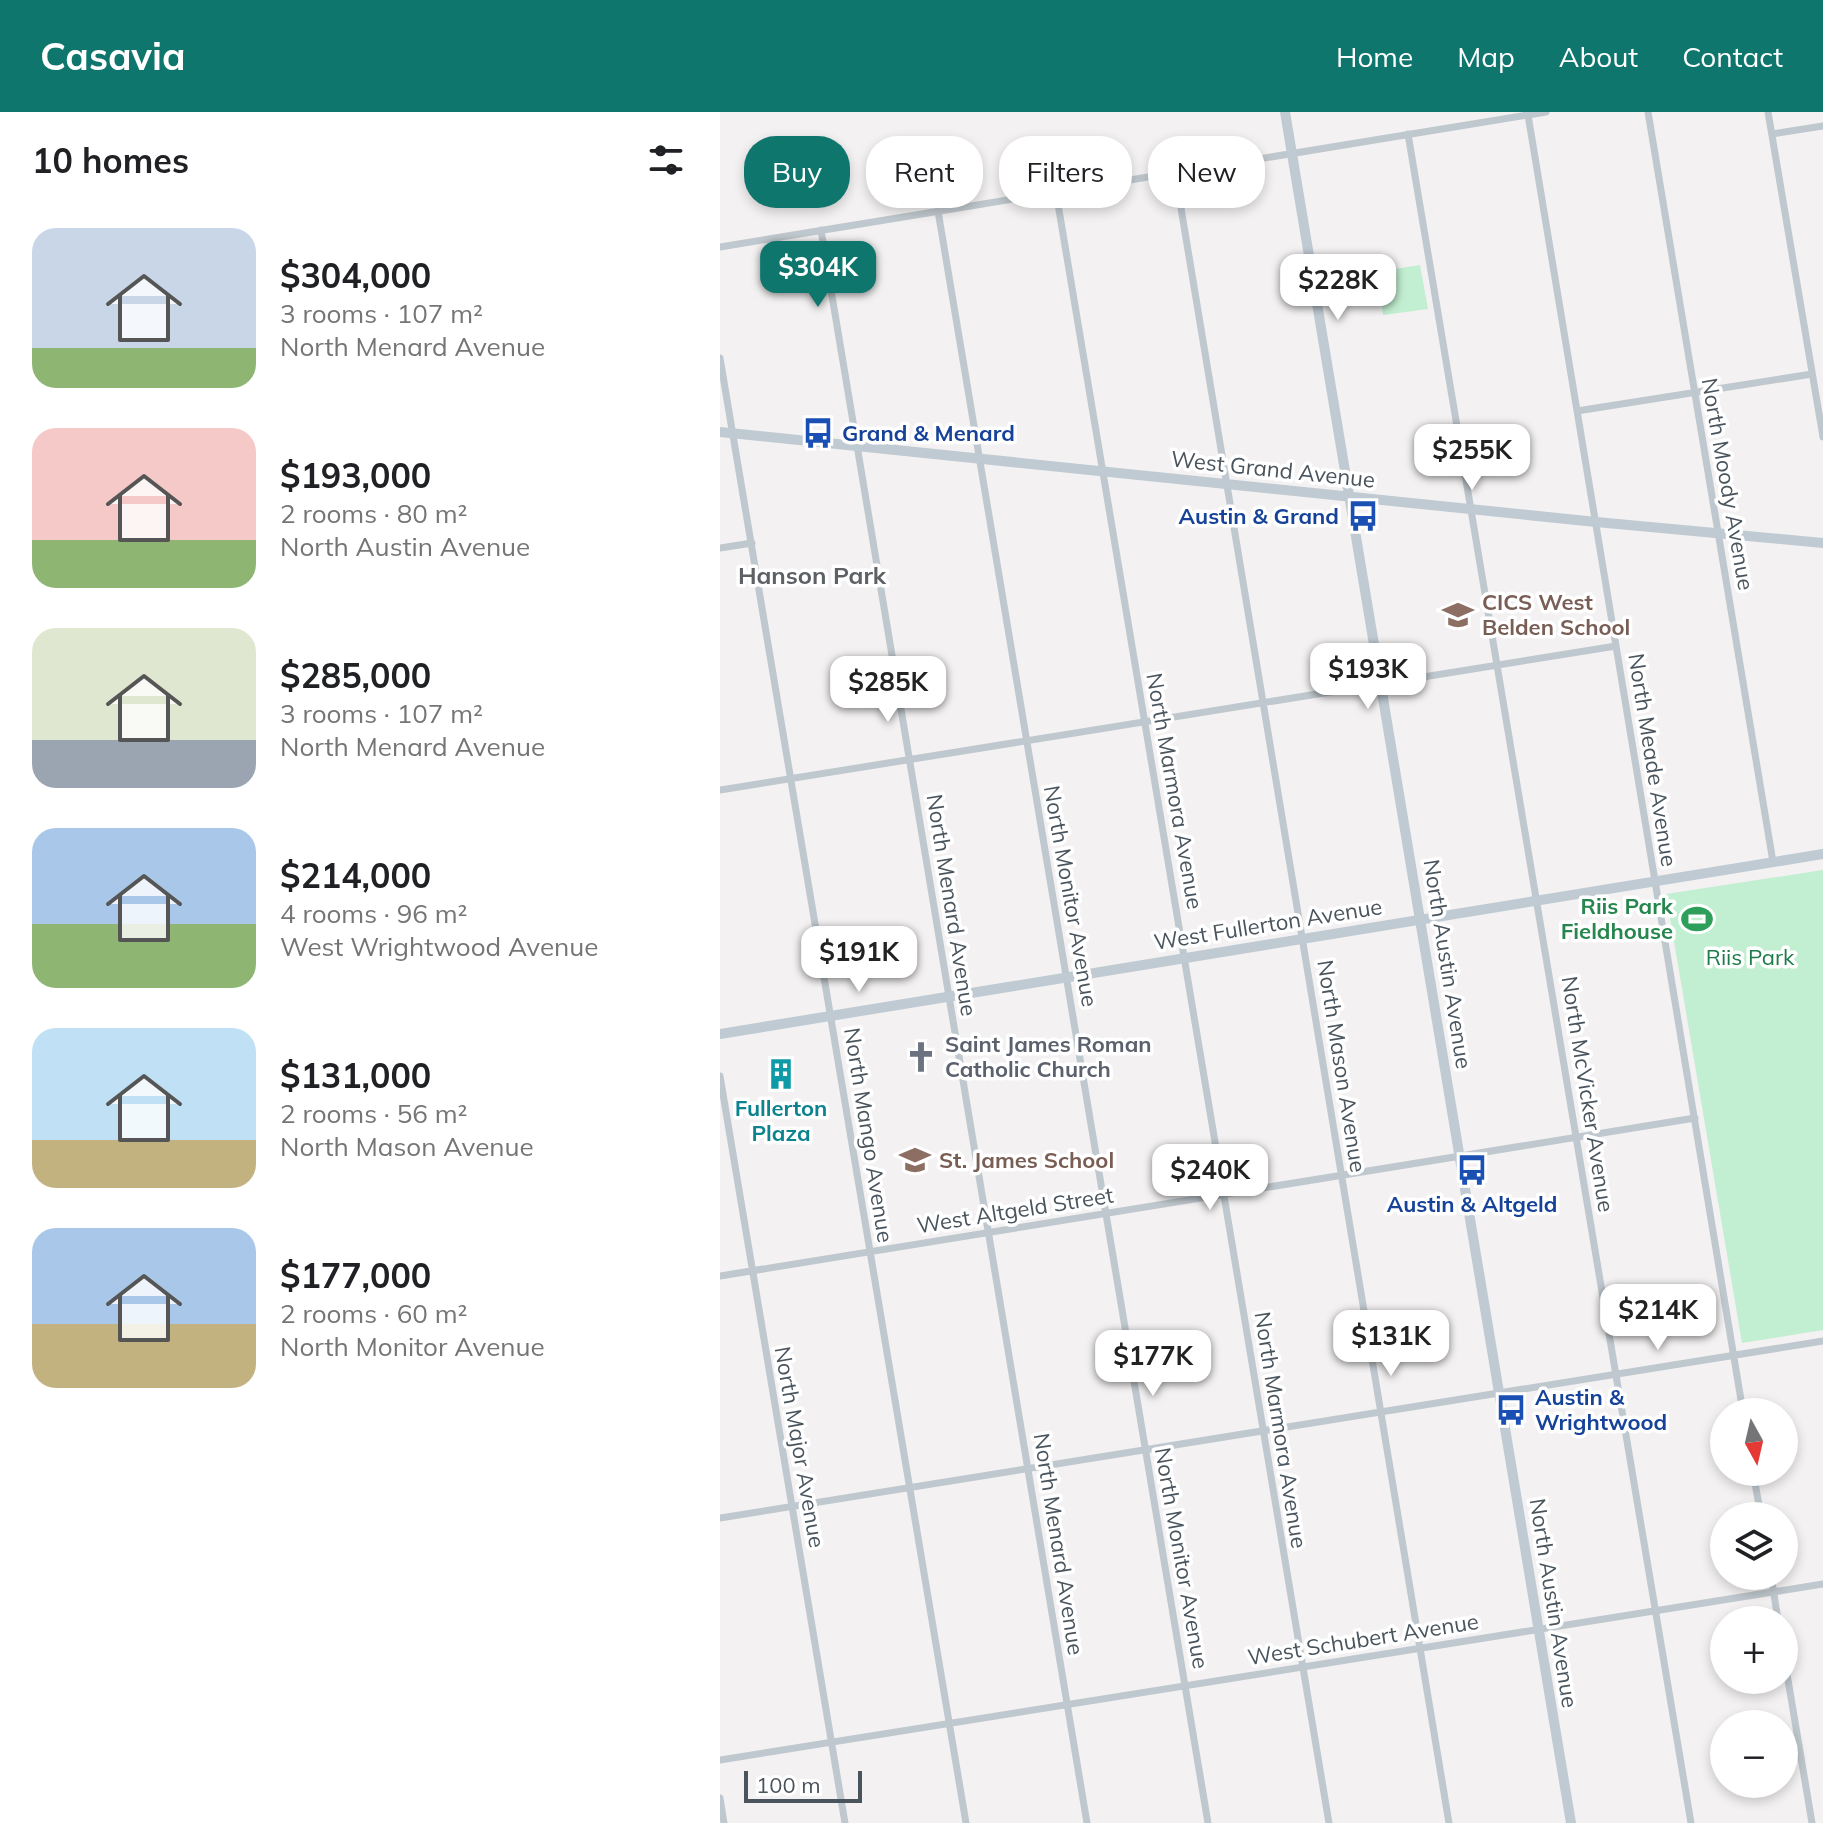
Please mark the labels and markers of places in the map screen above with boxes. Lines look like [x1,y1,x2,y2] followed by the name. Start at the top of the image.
[762,241,874,309] pin: $304K
[1282,254,1394,322] pin: $228K
[801,416,835,450] bus stop icon: Grand & Menard
[842,419,1015,447] place label: Grand & Menard
[1416,424,1528,492] pin: $255K
[1346,499,1380,533] bus stop icon: Austin & Grand
[1179,502,1339,530] place label: Austin & Grand
[1482,588,1630,641] place label: CICS West Belden School
[1441,598,1475,632] school or university icon: CICS West Belden School
[1312,643,1424,711] pin: $193K
[832,656,944,724] pin: $285K
[1561,892,1674,945] place label: Riis Park Fieldhouse
[1680,902,1714,936] sports icon: Riis Park Fieldhouse
[803,926,915,994] pin: $191K
[945,1030,1152,1083] place label: Saint James Roman Catholic Church
[904,1040,938,1074] church icon: Saint James Roman Catholic Church
[764,1057,798,1091] building icon: Fullerton Plaza
[735,1094,827,1147] place label: Fullerton Plaza
[898,1143,932,1177] school or university icon: St. James School
[1154,1144,1266,1212] pin: $240K
[939,1146,1114,1174] place label: St. James School
[1455,1153,1489,1187] bus stop icon: Austin & Altgeld
[1387,1190,1557,1218] place label: Austin & Altgeld
[1602,1284,1714,1352] pin: $214K
[1335,1310,1447,1378] pin: $131K
[1097,1330,1209,1398] pin: $177K
[1535,1383,1667,1436] place label: Austin & Wrightwood
[1494,1393,1528,1427] bus stop icon: Austin & Wrightwood

